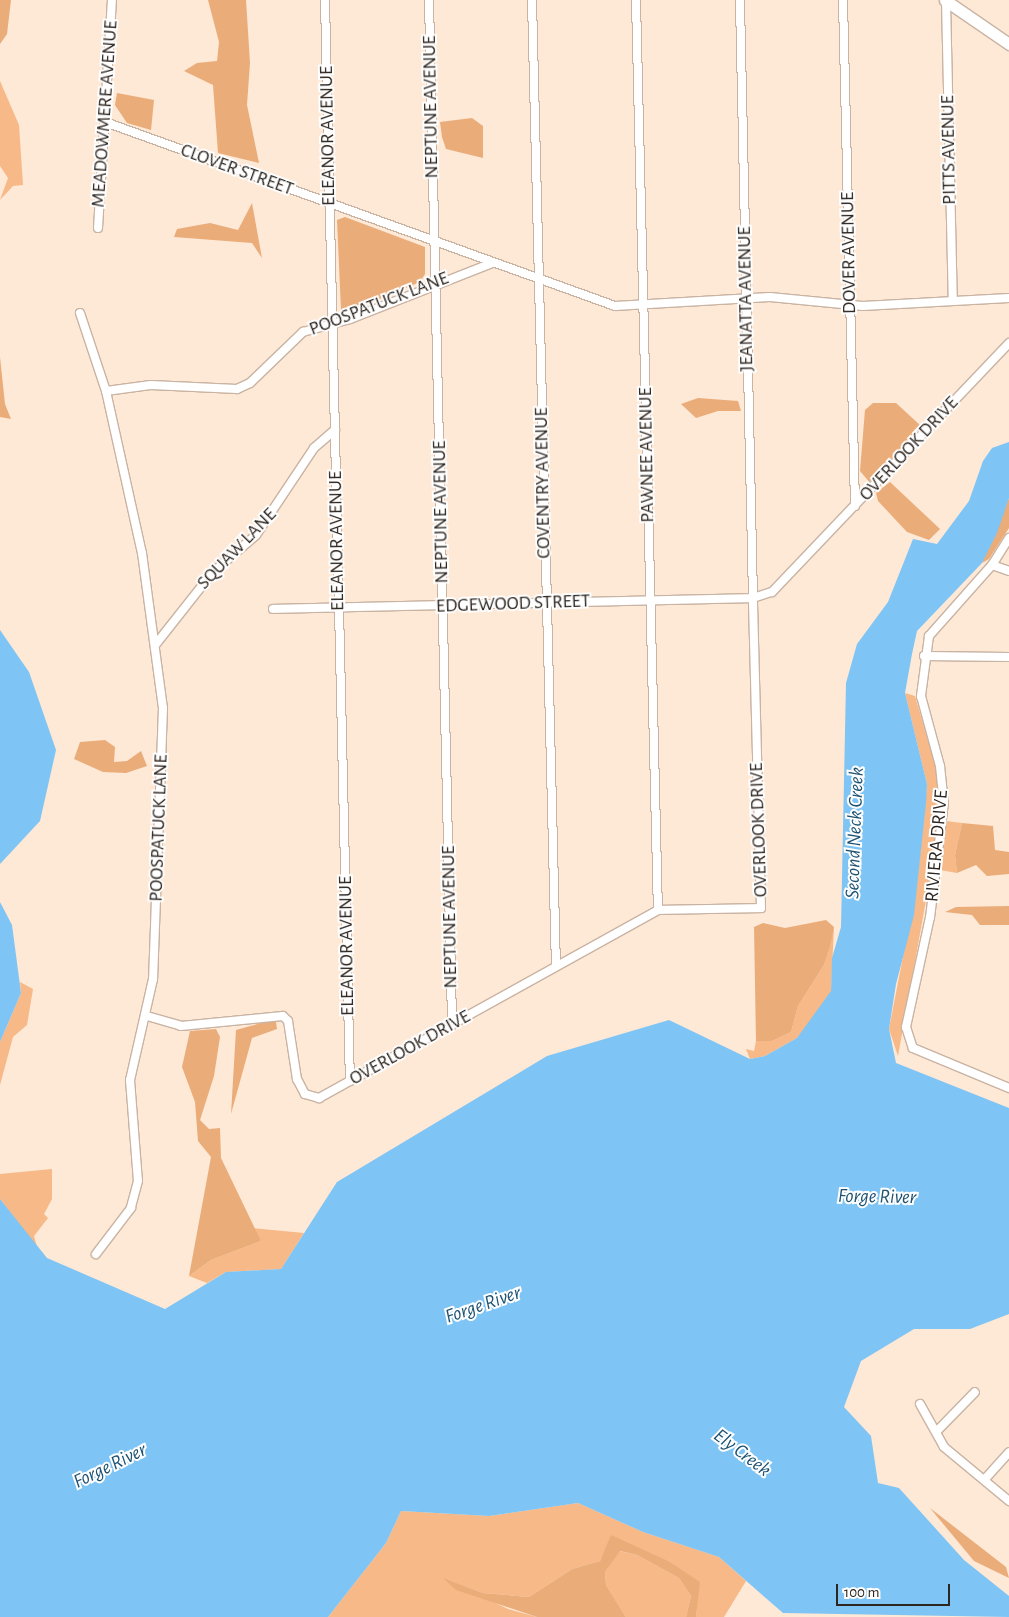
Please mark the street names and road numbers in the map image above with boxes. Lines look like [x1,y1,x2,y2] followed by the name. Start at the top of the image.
[87,20,123,208] street label: MEADOWMERE AVENUE
[418,35,444,179] street label: NEPTUNE AVENUE
[315,66,341,206] street label: ELEANOR AVENUE
[937,95,961,205] street label: PITTS AVENUE
[177,139,297,201] street label: CLOVER STREET
[837,192,861,314] street label: DOVER AVENUE
[733,226,759,372] street label: JEANATTA AVENUE
[306,267,452,341] street label: POOSPATUCK LANE
[634,387,660,523] street label: PAWNEE AVENUE
[855,392,963,506] street label: OVERLOOK DRIVE
[530,407,556,559] street label: COVENTRY AVENUE
[428,440,454,584] street label: NEPTUNE AVENUE
[324,471,350,611] street label: ELEANOR AVENUE
[193,504,281,594] street label: SQUAW LANE
[435,590,591,618] street label: EDGEWOOD STREET
[145,754,173,902] street label: POOSPATUCK LANE
[745,762,773,898] street label: OVERLOOK DRIVE
[921,789,953,903] street label: RIVIERA DRIVE
[437,845,463,989] street label: NEPTUNE AVENUE
[334,876,360,1016] street label: ELEANOR AVENUE
[346,1005,474,1091] street label: OVERLOOK DRIVE

